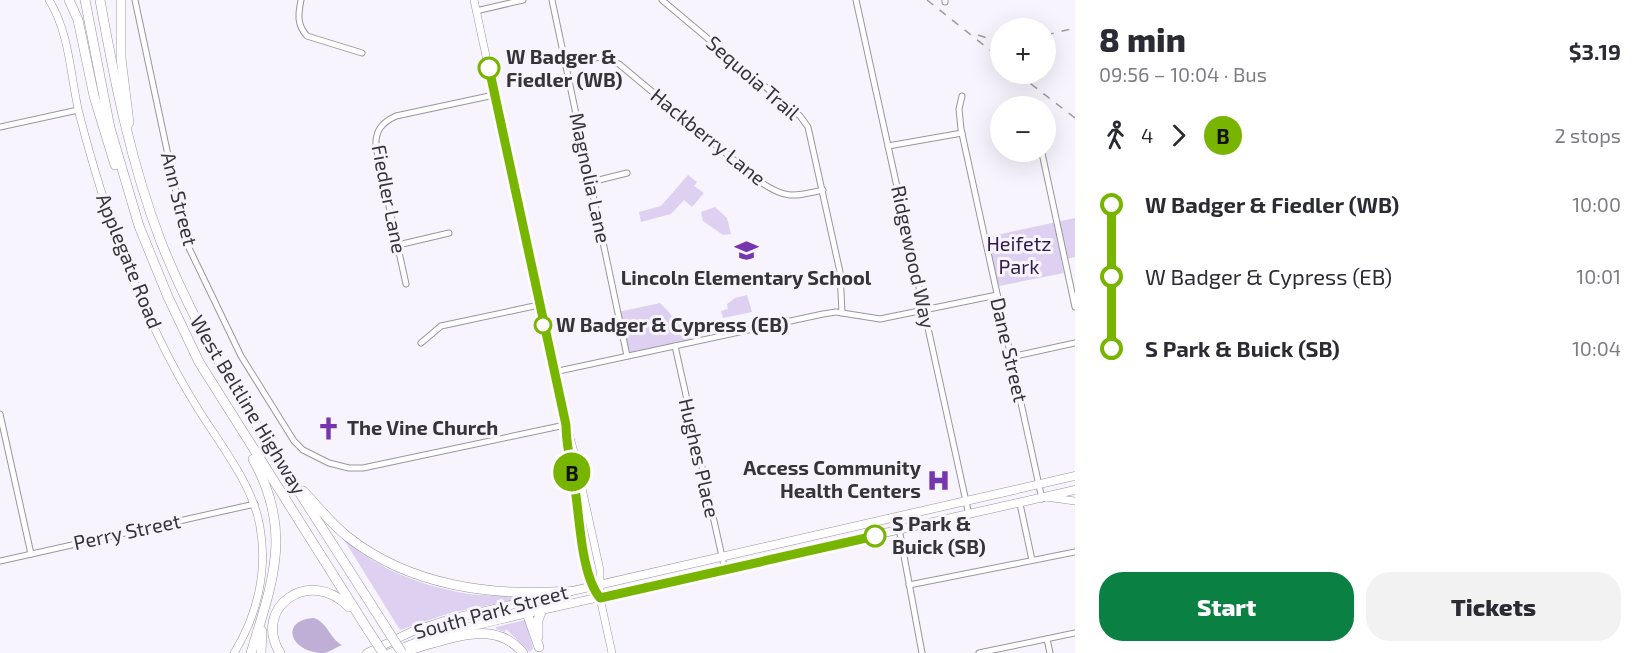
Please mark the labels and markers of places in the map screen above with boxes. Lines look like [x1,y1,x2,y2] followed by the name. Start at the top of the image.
[506,44,622,91] place label: W Badger & Fiedler (WB)
[478,57,500,79] marker: W Badger & Fiedler (WB)
[733,238,759,264] school or university icon: Lincoln Elementary School
[621,265,872,290] place label: Lincoln Elementary School
[556,312,789,337] place label: W Badger & Cypress (EB)
[534,316,552,334] marker: W Badger & Cypress (EB)
[316,415,342,441] church icon: The Vine Church
[347,415,498,439] place label: The Vine Church
[743,455,922,502] place label: Access Community Health Centers
[926,467,952,493] hospital icon: Access Community Health Centers
[892,511,986,558] place label: S Park & Buick (SB)
[864,525,886,547] marker: S Park & Buick (SB)

